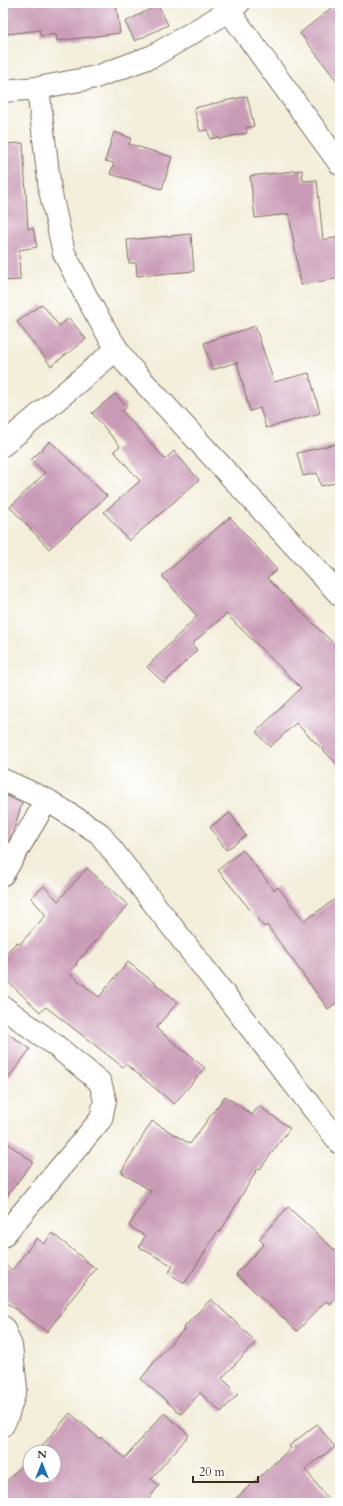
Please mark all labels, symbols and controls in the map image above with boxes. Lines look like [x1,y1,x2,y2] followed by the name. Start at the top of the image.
[22,1444,62,1484] north arrow
[37,1447,47,1462] text: N
[193,1458,258,1484] scale bar
[199,1464,226,1480] text: 20 m

